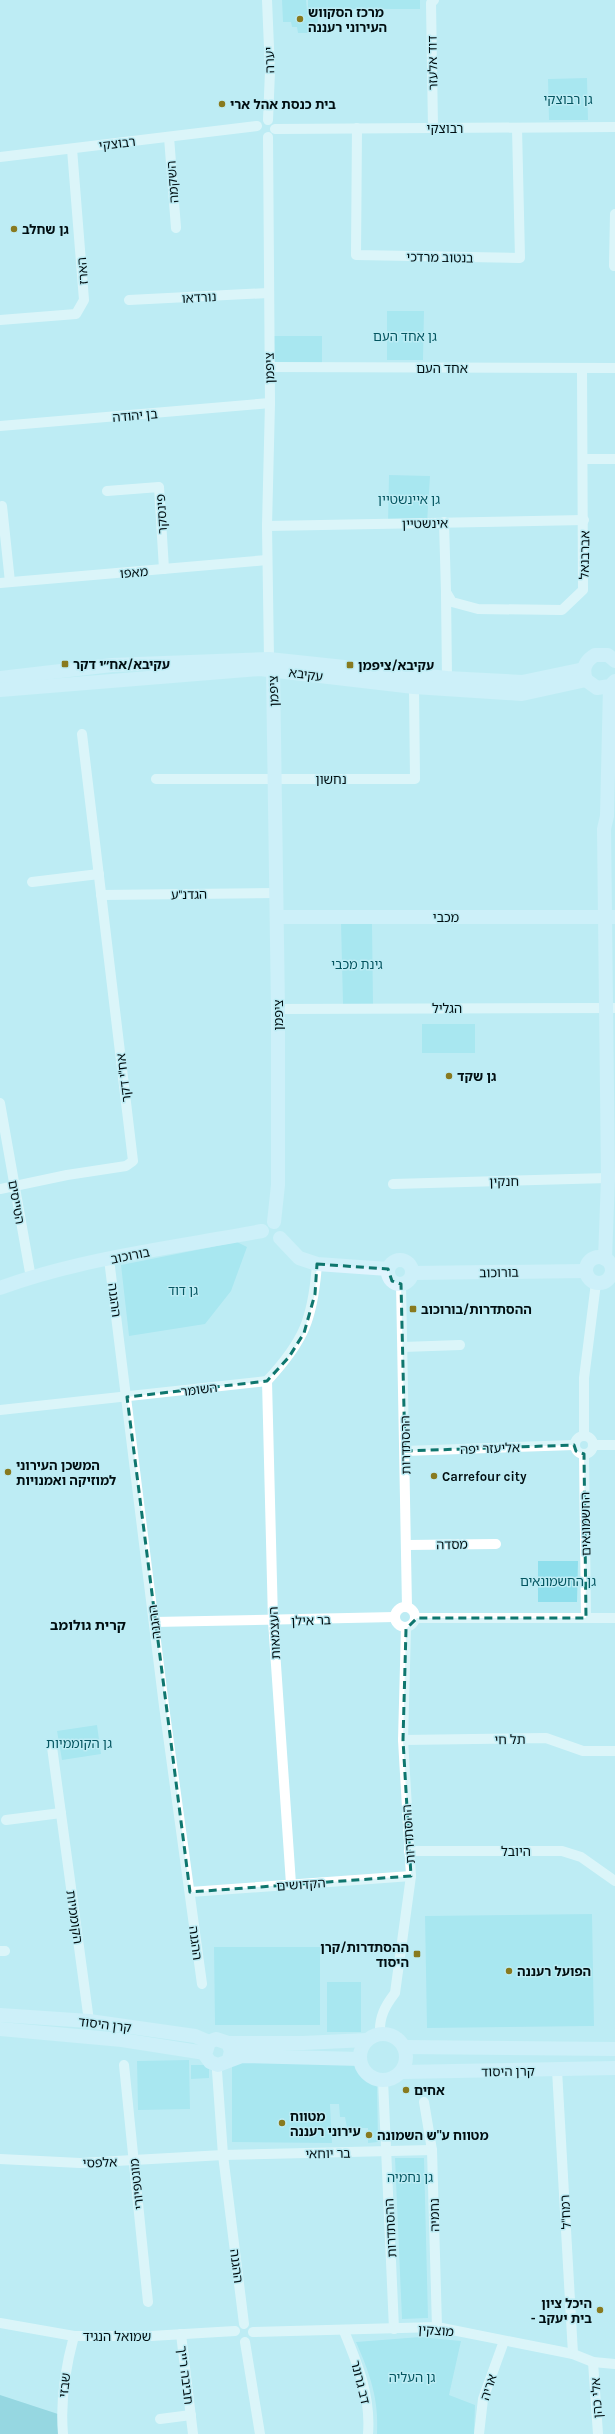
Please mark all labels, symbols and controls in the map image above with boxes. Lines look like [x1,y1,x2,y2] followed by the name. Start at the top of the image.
[308,5,387,35] place label: מרכז הסקווש העירוני רעננה
[295,14,305,24] marker: מרכז הסקווש העירוני רעננה
[425,35,440,91] street label: דוד אלעזר
[262,47,277,73] street label: יערה
[543,92,593,107] park label: גן רבוצקי
[230,97,336,112] place label: בית כנסת אהל ארי
[217,99,227,109] marker: בית כנסת אהל ארי
[427,121,463,136] street label: רבוצקי
[98,134,136,153] street label: רבוצקי
[164,160,181,204] street label: השקמה
[22,222,69,237] place label: גן שחלב
[9,224,19,234] marker: גן שחלב
[406,249,474,266] street label: בנטוב מרדכי
[74,257,91,285] street label: הארז
[181,289,217,306] street label: נורדאו
[373,329,437,344] park label: גן אחד העם
[262,352,277,384] street label: ציפמן
[416,361,468,376] street label: אחד העם
[112,406,158,425] street label: בן יהודה
[378,492,440,507] park label: גן איינשטיין
[153,493,170,534] street label: פינסקר
[402,516,448,531] street label: אינשטיין
[577,530,592,580] street label: אברבנאל
[119,564,149,581] street label: מאפו
[73,657,170,672] place label: עקיבא/אח״י דקר
[358,658,434,673] place label: עקיבא/ציפמן
[60,659,70,669] marker: עקיבא/אח״י דקר
[345,660,355,670] marker: עקיבא/ציפמן
[288,665,324,684] street label: עקיבא
[265,675,282,707] street label: ציפמן
[315,772,347,787] street label: נחשון
[171,887,207,902] street label: הגדנ''ע
[433,910,460,925] street label: מכבי
[331,957,383,972] park label: גינת מכבי
[271,999,286,1031] street label: ציפמן
[432,1001,462,1016] street label: הגליל
[113,1053,134,1103] street label: אח''י דקר
[457,1069,497,1084] place label: גן שקד
[444,1071,454,1081] marker: גן שקד
[489,1174,519,1189] street label: חנקין
[5,1179,28,1225] street label: הטייסים
[109,1244,151,1267] street label: בורוכוב
[479,1265,519,1280] street label: בורוכוב
[105,1282,124,1318] street label: ההגנה
[168,1283,198,1298] park label: גן דוד
[421,1302,532,1317] place label: ההסתדרות/בורוכוב
[408,1304,418,1314] marker: ההסתדרות/בורוכוב
[180,1380,218,1399] street label: השומר
[397,1415,414,1475] street label: ההסתדרות
[460,1440,520,1457] street label: אליעזר יפה
[16,1458,116,1488] place label: המשכן העירוני למוזיקה ואמנויות
[3,1467,13,1477] marker: המשכן העירוני למוזיקה ואמנויות
[442,1469,527,1484] place label: Carrefour city
[429,1471,439,1481] marker: Carrefour city
[577,1492,594,1556] street label: החשמונאים
[436,1537,468,1552] street label: מסדה
[520,1574,596,1589] park label: גן החשמונאים
[145,1604,164,1640] street label: ההגנה
[266,1606,283,1660] street label: העצמאות
[291,1612,331,1629] street label: בר אילן
[50,1617,126,1634] district label: קרית גולומב
[494,1732,526,1747] street label: תל חי
[46,1736,112,1751] park label: גן הקוממיות
[399,1804,418,1864] street label: ההסתדרות
[501,1844,531,1859] street label: היובל
[276,1875,326,1894] street label: הקדושים
[63,1889,86,1945] street label: הקוממיות
[186,1925,205,1961] street label: ההגנה
[320,1940,409,1970] place label: ההסתדרות/קרן היסוד
[412,1949,422,1959] marker: ההסתדרות/קרן היסוד
[517,1964,591,1979] place label: הפועל רעננה
[504,1966,514,1976] marker: הפועל רעננה
[77,2014,132,2035] street label: קרן היסוד
[481,2064,535,2079] street label: קרן היסוד
[414,2083,445,2098] place label: אחים
[401,2085,411,2095] marker: אחים
[290,2109,361,2139] place label: מטווח עירוני רעננה
[277,2118,287,2128] marker: מטווח עירוני רעננה
[377,2128,489,2143] place label: מטווח ע"ש השמונה
[364,2130,374,2140] marker: מטווח ע"ש השמונה
[305,2146,351,2161] street label: בר יוחאי
[82,2154,118,2171] street label: אלפסי
[126,2157,147,2210] street label: מונטפיורי
[387,2170,433,2185] park label: גן נחמיה
[557,2194,574,2230] street label: רמח"ל
[381,2198,400,2258] street label: ההסתדרות
[427,2198,442,2232] street label: נחמיה
[227,2248,246,2284] street label: ההגנה
[531,2296,592,2326] place label: היכל ציון - בית יעקב
[595,2305,605,2315] marker: היכל ציון - בית יעקב
[417,2322,455,2339] street label: מוצקין
[83,2329,151,2344] street label: שמואל הנגיד
[174,2345,197,2405] street label: חביבה רייך
[348,2359,373,2405] street label: דב גרונר
[389,2370,435,2385] park label: גן העליה
[56,2372,73,2398] street label: שבזי
[477,2372,500,2402] street label: אריה
[588,2377,605,2419] street label: אלי כהן

